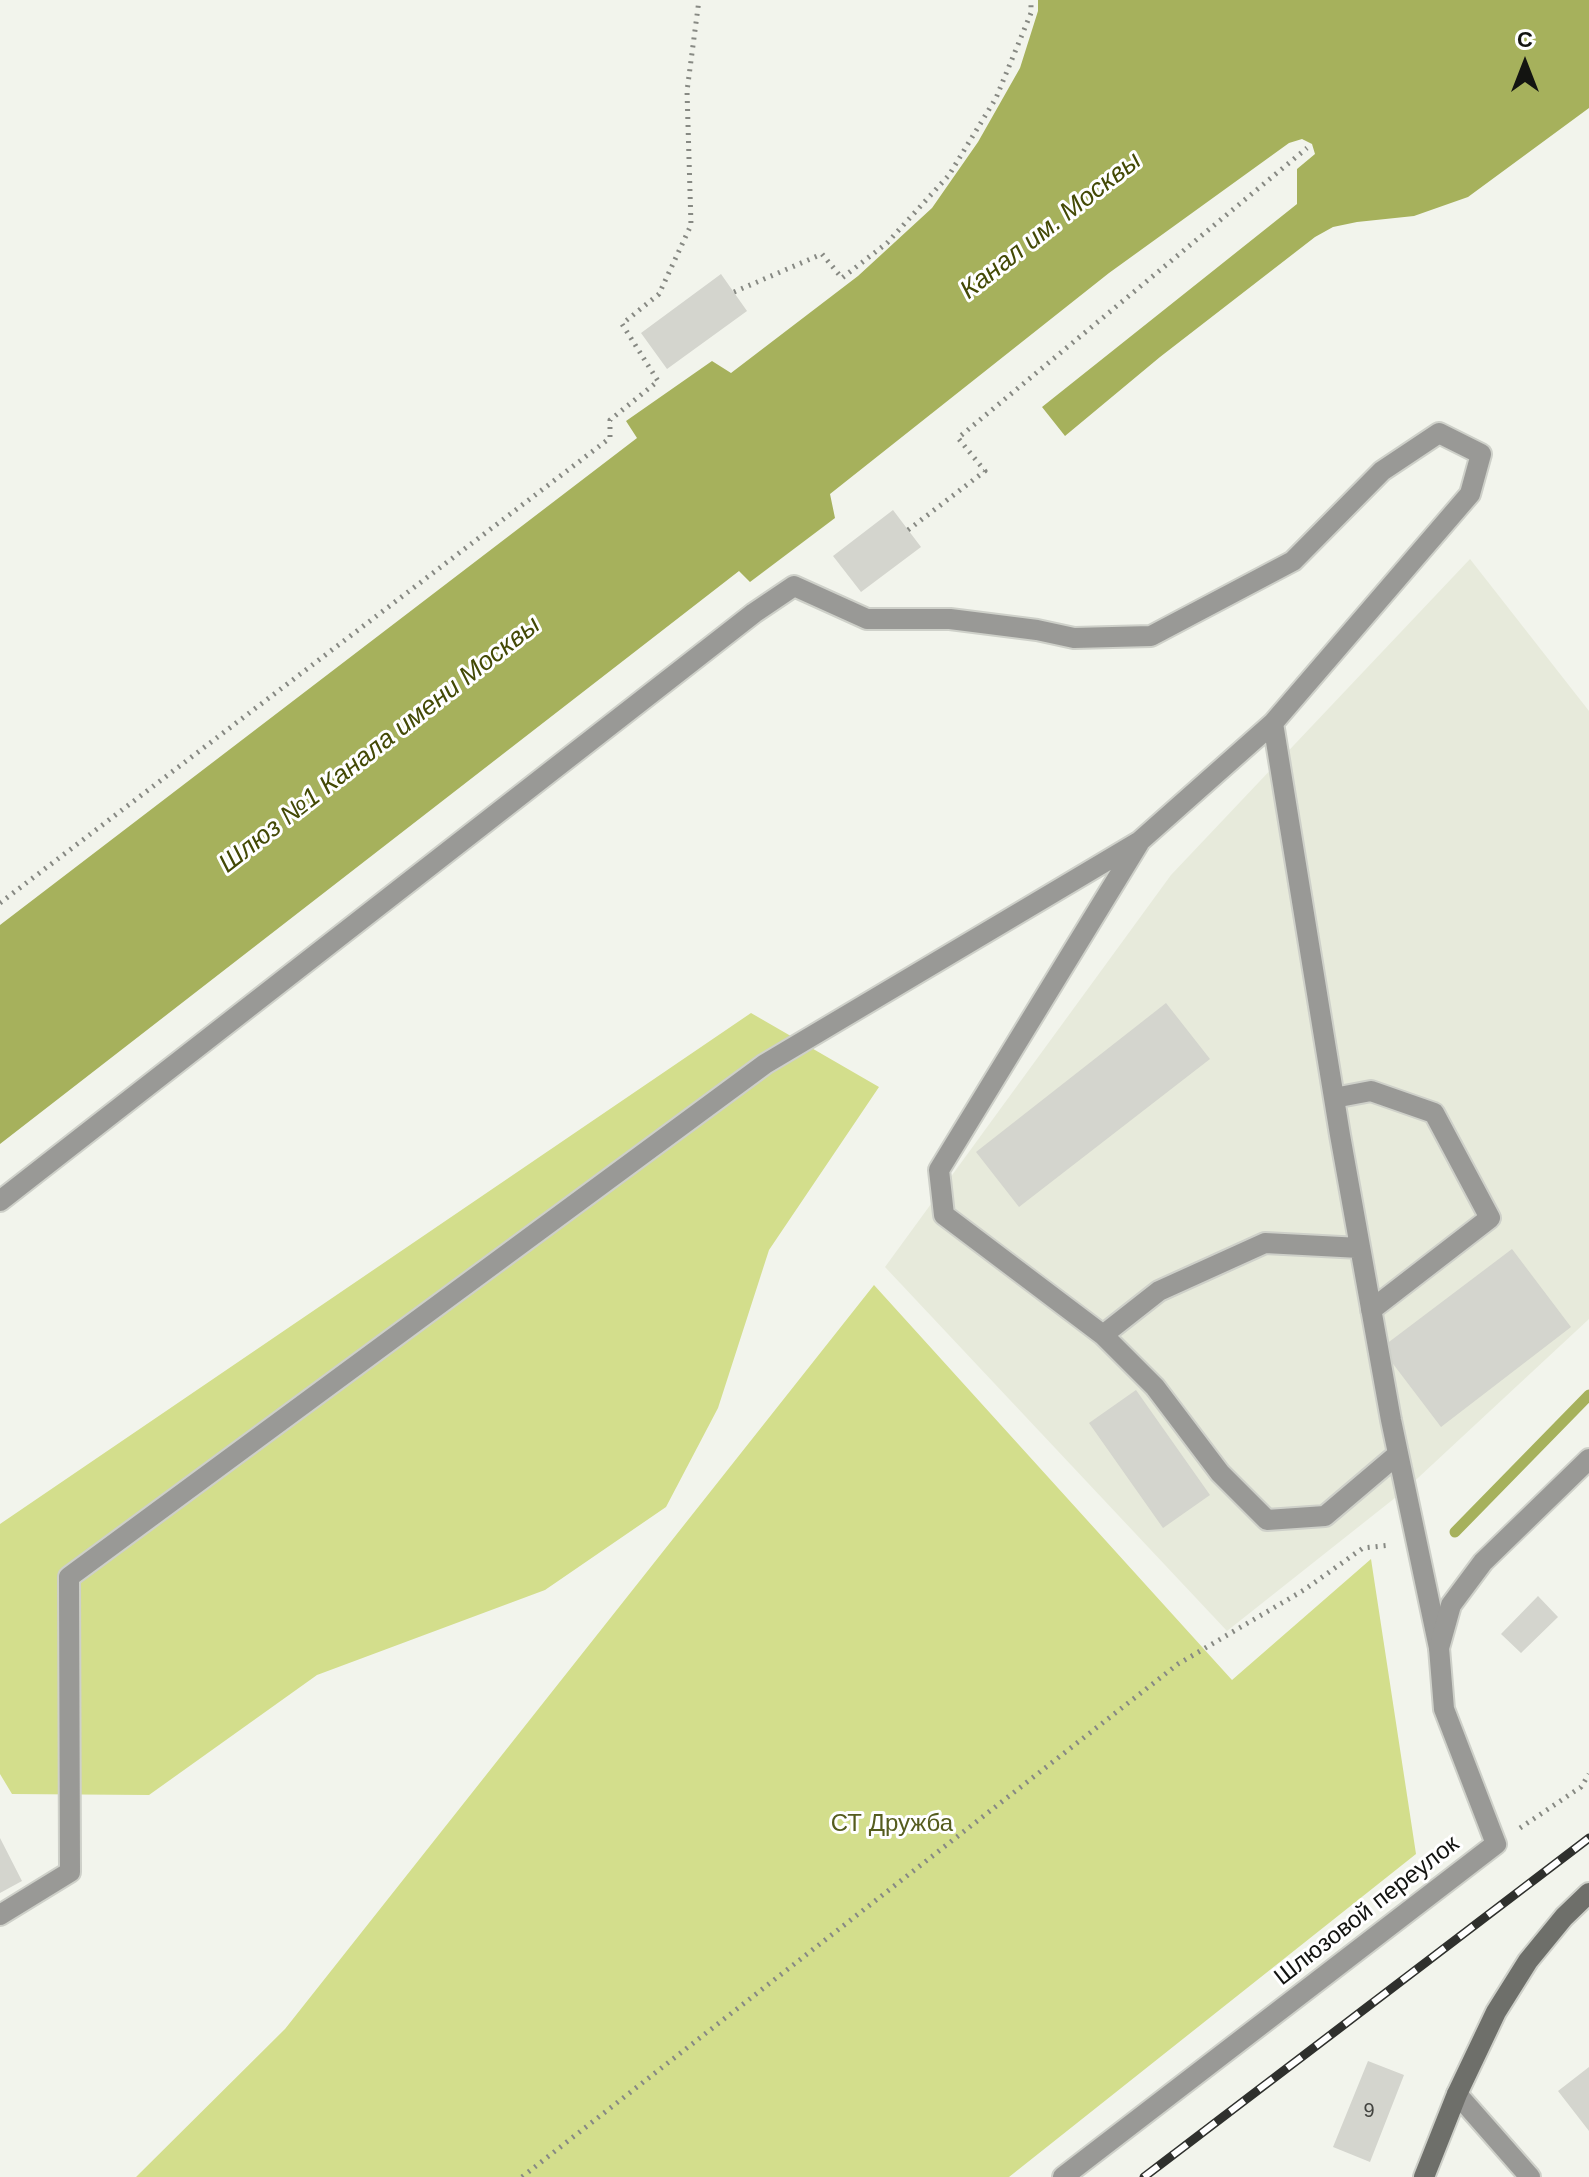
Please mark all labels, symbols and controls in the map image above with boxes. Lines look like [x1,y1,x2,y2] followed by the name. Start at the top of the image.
[1485,24,1565,104] north arrow
[1517,27,1533,52] text: С
[954,146,1148,306] water label: Канал им. Москвы
[213,610,547,880] water label: Шлюз №1 Канала имени Москвы
[831,1810,953,1838] park label: СТ Дружба
[1269,1830,1465,1992] street label: Шлюзовой переулок
[1363,2099,1375,2123] house number: 9

